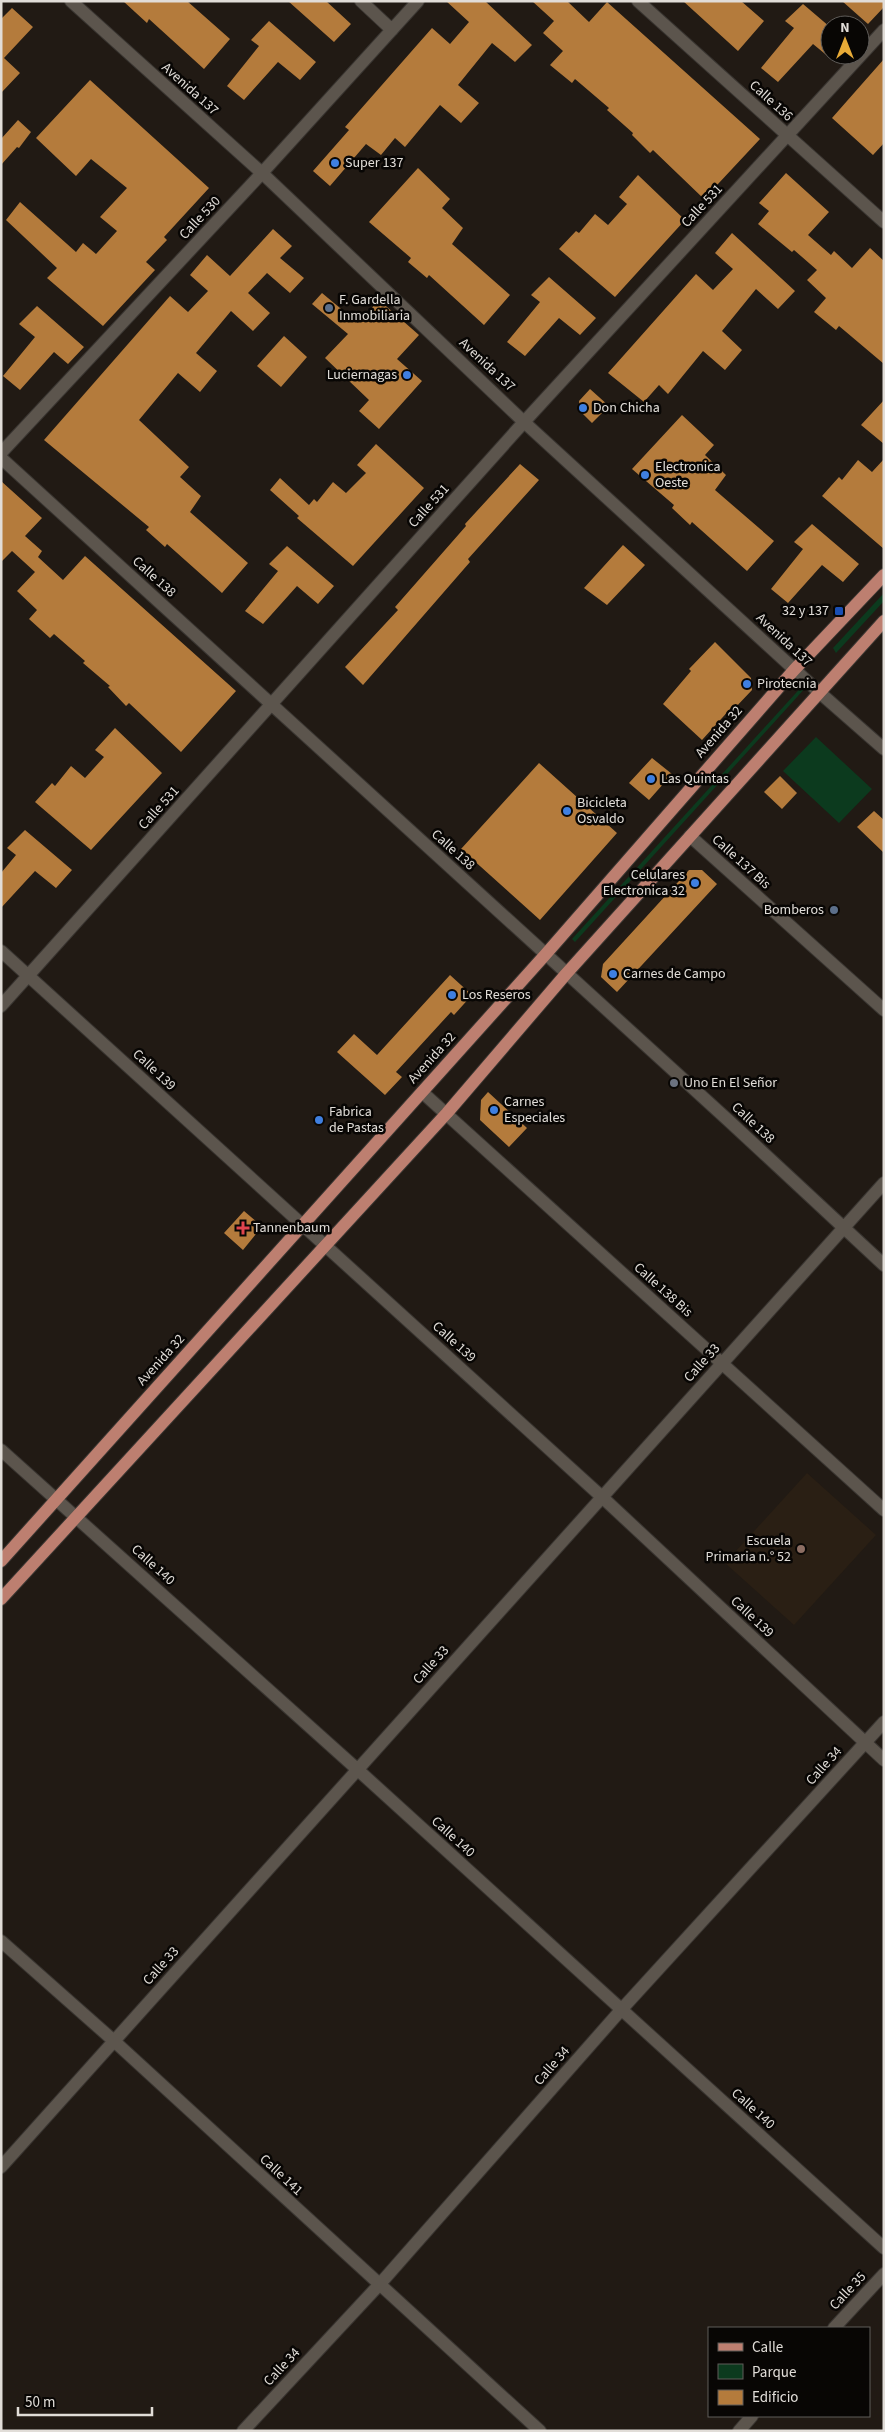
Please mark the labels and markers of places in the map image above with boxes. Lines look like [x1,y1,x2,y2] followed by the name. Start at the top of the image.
[345,153,403,173] place label: Super 137
[329,157,341,169] marker: Super 137
[339,290,410,326] place label: F. Gardella Inmobiliaria
[323,302,335,314] marker: F. Gardella Inmobiliaria
[327,365,397,385] place label: Luciernagas
[401,369,413,381] marker: Luciernagas
[593,398,660,418] place label: Don Chicha
[577,402,589,414] marker: Don Chicha
[655,457,721,493] place label: Electronica Oeste
[639,469,651,481] marker: Electronica Oeste
[782,601,829,621] place label: 32 y 137
[833,605,845,617] marker: 32 y 137
[757,674,816,694] place label: Pirotecnia
[741,678,753,690] marker: Pirotecnia
[661,769,729,789] place label: Las Quintas
[645,773,657,785] marker: Las Quintas
[577,793,627,829] place label: Bicicleta Osvaldo
[561,805,573,817] marker: Bicicleta Osvaldo
[603,865,685,901] place label: Celulares Electronica 32
[689,877,701,889] marker: Celulares Electronica 32
[764,900,824,920] place label: Bomberos
[828,904,840,916] marker: Bomberos
[623,964,726,984] place label: Carnes de Campo
[607,968,619,980] marker: Carnes de Campo
[462,985,531,1005] place label: Los Reseros
[446,989,458,1001] marker: Los Reseros
[684,1073,777,1093] place label: Uno En El Señor
[668,1077,680,1089] marker: Uno En El Señor
[504,1092,565,1128] place label: Carnes Especiales
[329,1102,384,1138] place label: Fabrica de Pastas
[488,1104,500,1116] marker: Carnes Especiales
[313,1114,325,1126] marker: Fabrica de Pastas
[253,1218,330,1238] place label: Tannenbaum
[237,1222,249,1234] marker: Tannenbaum
[705,1531,791,1567] place label: Escuela Primaria n.° 52
[795,1543,807,1555] marker: Escuela Primaria n.° 52

